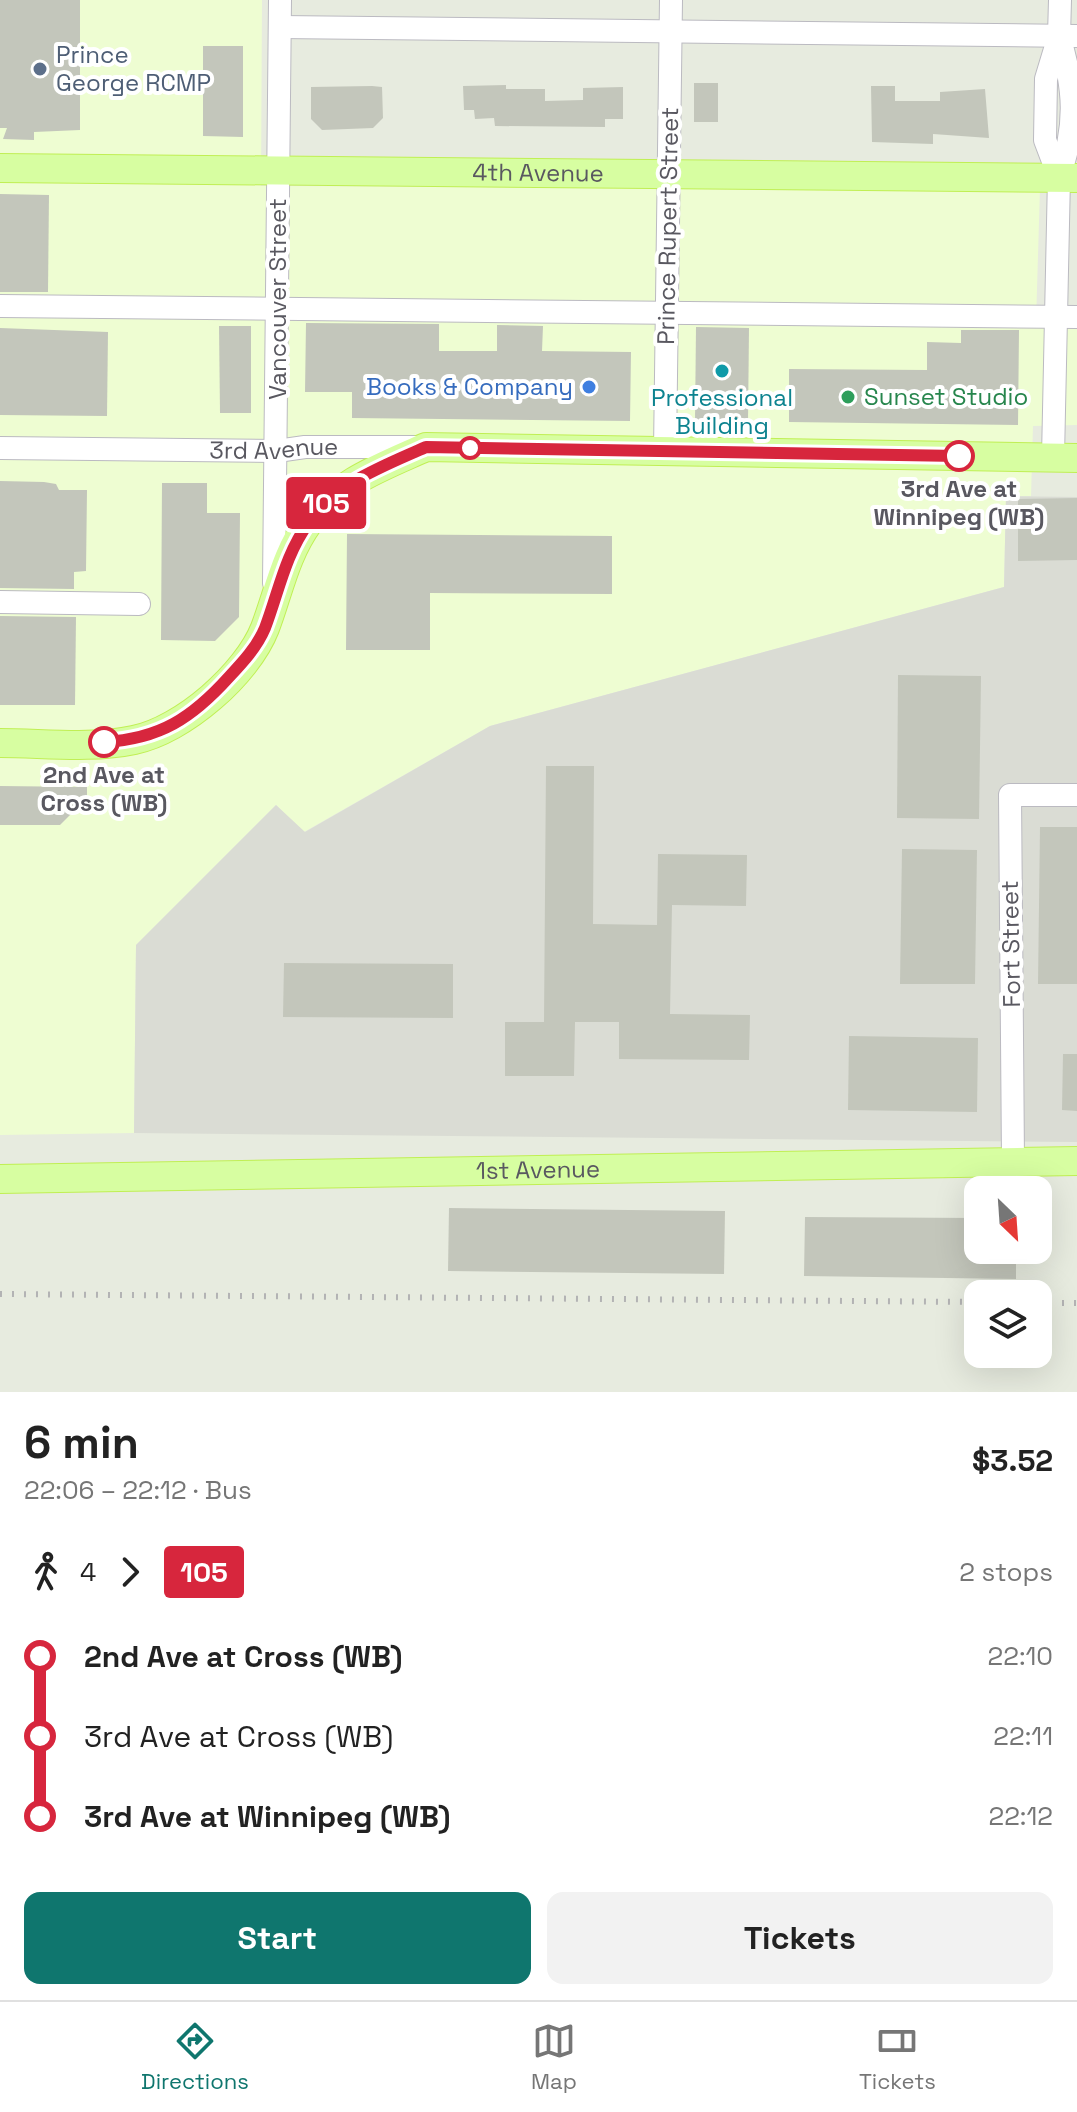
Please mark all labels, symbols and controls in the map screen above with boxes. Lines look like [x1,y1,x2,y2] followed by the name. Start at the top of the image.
[56,39,211,98] place label: Prince George RCMP
[31,60,49,78] marker: Prince George RCMP
[650,107,685,345] street label: Prince Rupert Street
[472,156,604,189] street label: 4th Avenue
[262,198,293,400] street label: Vancouver Street
[713,362,731,380] marker: Professional Building
[366,371,573,402] place label: Books & Company
[580,378,598,396] marker: Books & Company
[864,381,1028,412] place label: Sunset Studio
[651,382,793,441] place label: Professional Building
[839,388,857,406] marker: Sunset Studio
[209,431,338,466] street label: 3rd Avenue
[459,437,481,459] unlabelled marker
[944,441,974,471] marker: 3rd Ave at Winnipeg (WB)
[874,473,1044,532] place label: 3rd Ave at Winnipeg (WB)
[280,477,372,529] line badge: 105
[302,485,350,521] text: 105
[89,727,119,757] marker: 2nd Ave at Cross (WB)
[41,759,167,818] place label: 2nd Ave at Cross (WB)
[994,880,1027,1008] street label: Fort Street
[476,1153,600,1186] street label: 1st Avenue
[964,1176,1052,1264] north arrow
[964,1176,1052,1368] map controls
[964,1280,1052,1368] button: layers
[24,1415,139,1471] text: 6 min
[972,1441,1053,1480] text: $3.52
[24,1473,252,1507] text: 22:06 – 22:12 · Bus
[24,1550,68,1594] icon: walk
[108,1550,152,1594] icon: forward
[180,1554,228,1590] text: 105
[80,1555,96,1589] text: 4
[959,1555,1053,1589] text: 2 stops
[84,1637,402,1676] text: 2nd Ave at Cross (WB)
[988,1639,1053,1673] text: 22:10
[84,1717,393,1756] text: 3rd Ave at Cross (WB)
[993,1719,1053,1753] text: 22:11
[84,1797,450,1836] text: 3rd Ave at Winnipeg (WB)
[989,1799,1053,1833] text: 22:12
[24,1892,531,1984] button: Start
[547,1892,1053,1984] button: Tickets
[141,2019,249,2095] tab: Directions
[531,2019,577,2095] tab: Map
[859,2019,936,2095] tab: Tickets

